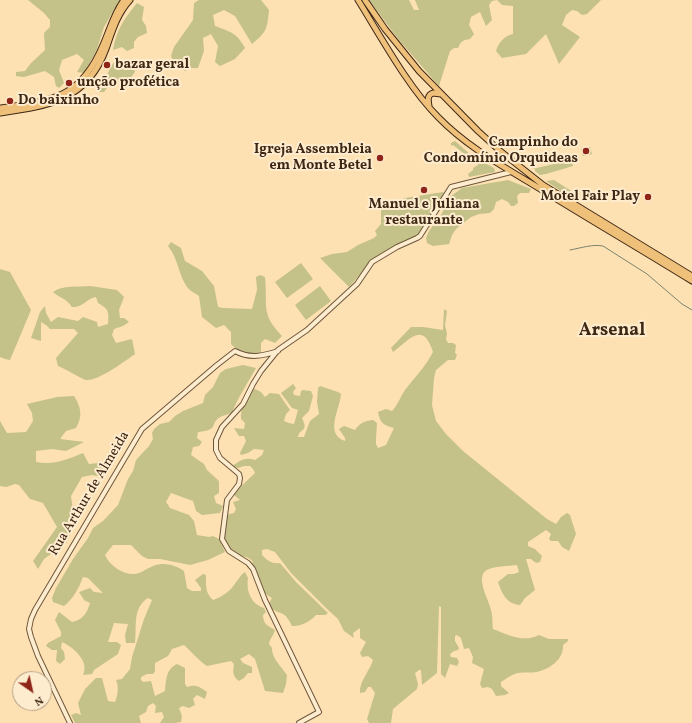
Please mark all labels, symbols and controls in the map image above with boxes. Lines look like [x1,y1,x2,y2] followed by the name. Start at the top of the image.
[115,57,189,73] place label: bazar geral
[102,60,112,70] marker: bazar geral
[77,75,180,91] place label: unção profética
[64,78,74,88] marker: unção profética
[18,93,99,109] place label: Do baixinho
[5,96,15,106] marker: Do baixinho
[424,135,578,168] place label: Campinho do Condomínio Orquideas
[254,142,372,174] place label: Igreja Assembleia em Monte Betel
[581,146,591,156] marker: Campinho do Condomínio Orquideas
[375,153,385,163] marker: Igreja Assembleia em Monte Betel
[419,185,429,195] marker: Manuel e Juliana restaurante
[540,189,640,205] place label: Motel Fair Play
[643,192,653,202] marker: Motel Fair Play
[368,197,480,230] place label: Manuel e Juliana restaurante
[579,321,645,343] district label: Arsenal
[46,429,134,559] street label: Rua Arthur de Almeida
[12,671,52,711] north arrow
[31,692,46,709] text: N

